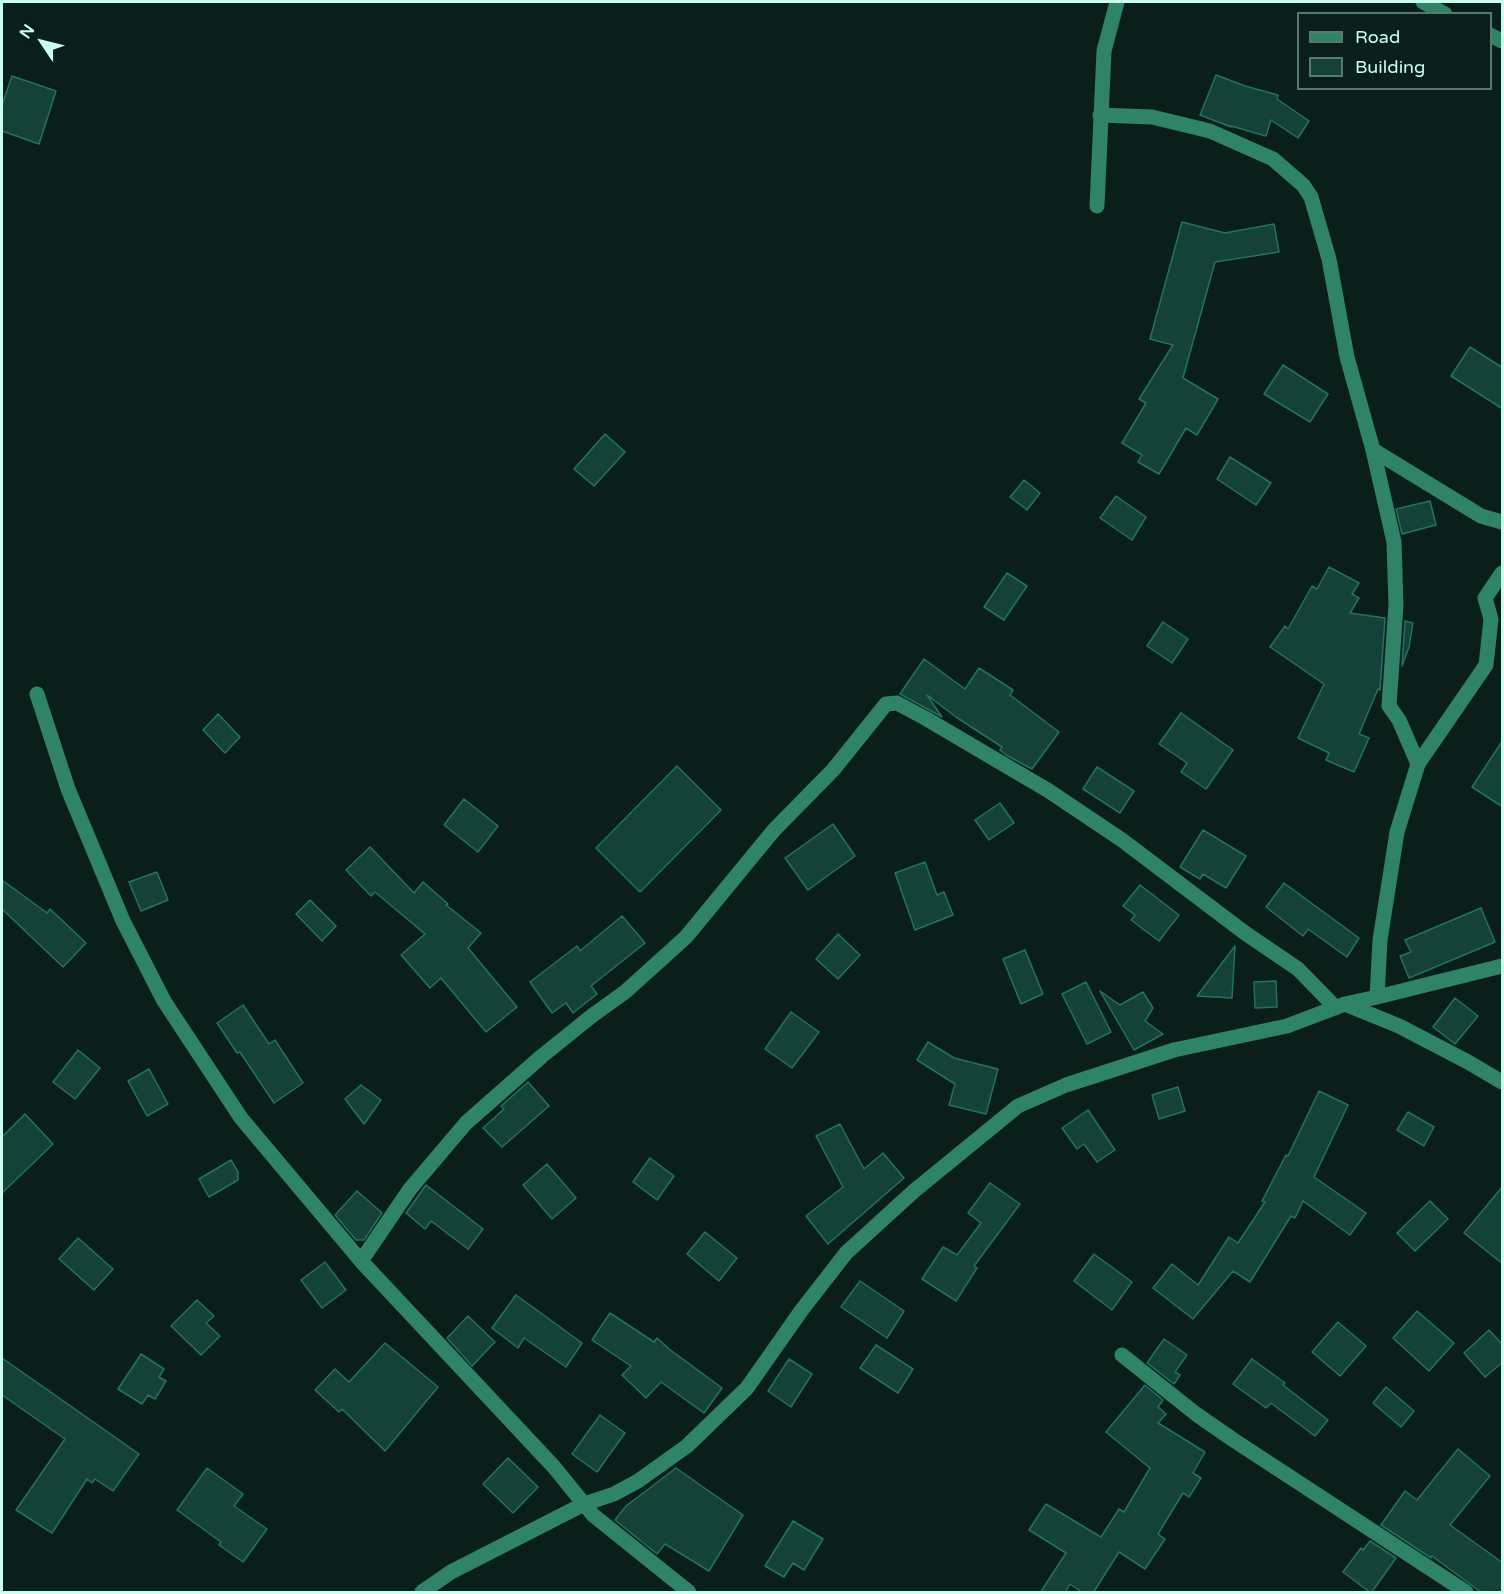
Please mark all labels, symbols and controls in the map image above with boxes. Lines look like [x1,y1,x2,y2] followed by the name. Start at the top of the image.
[12,12,72,72] north arrow
[1297,12,1492,90] legend
[15,21,39,43] text: N
[1355,26,1400,48] text: Road
[1355,56,1425,78] text: Building

